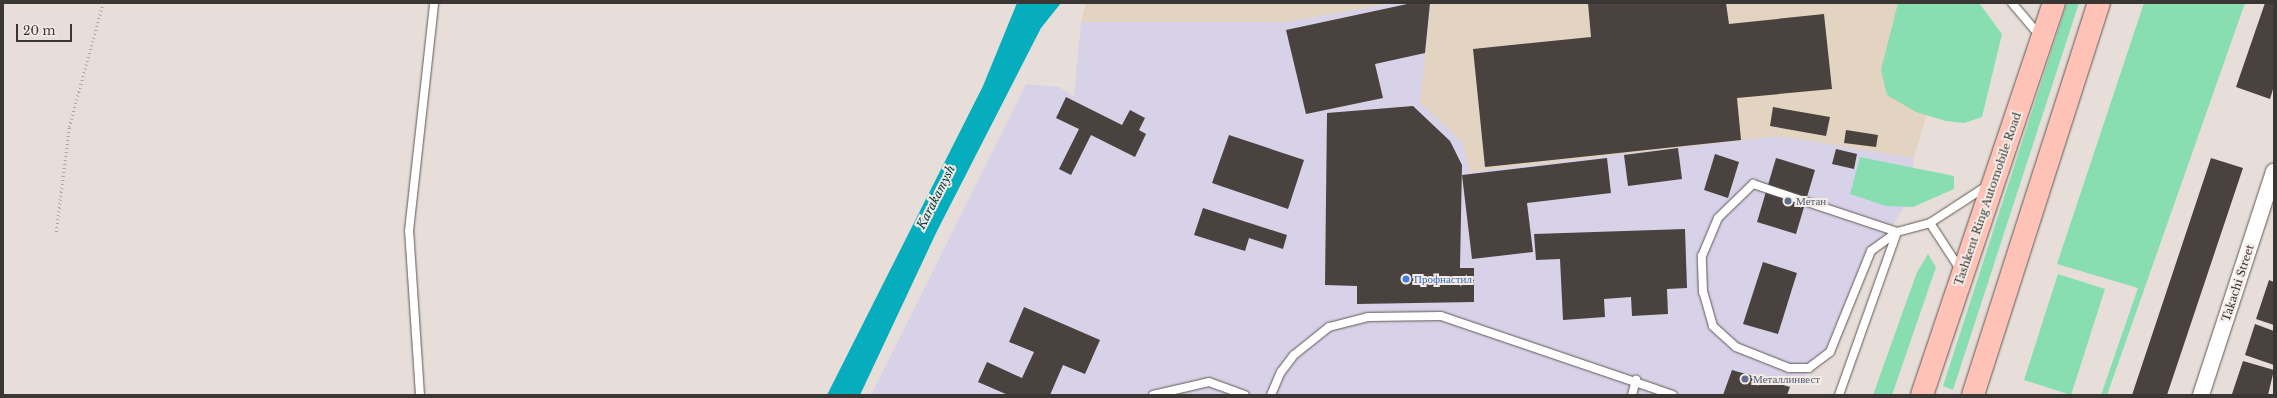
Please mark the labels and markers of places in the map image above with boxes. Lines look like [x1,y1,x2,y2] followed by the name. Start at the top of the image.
[1796,194,1826,208] place label: Метан
[1783,196,1793,206] marker: Метан
[1414,272,1472,286] place label: Профнастил
[1401,274,1411,284] marker: Профнастил
[1753,372,1820,386] place label: Металлинвест
[1740,374,1750,384] marker: Металлинвест

